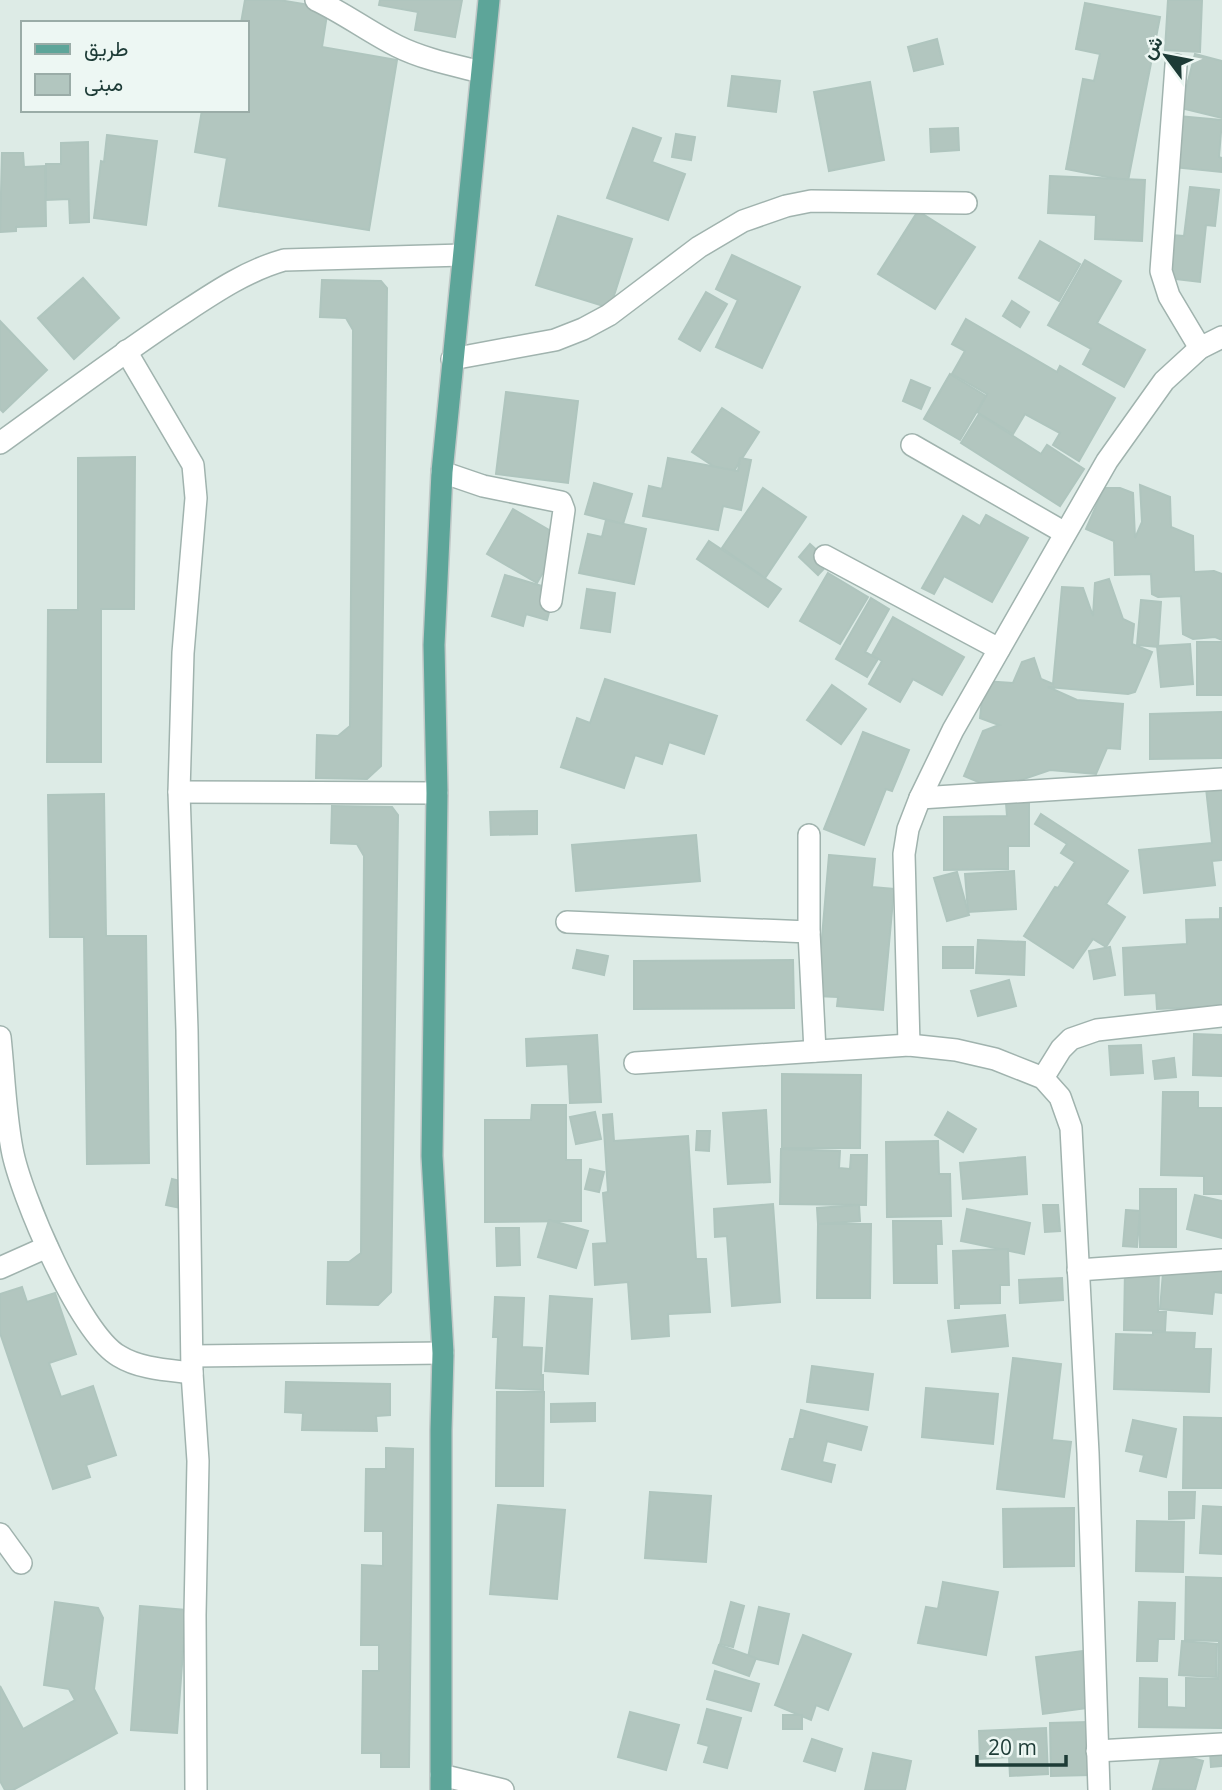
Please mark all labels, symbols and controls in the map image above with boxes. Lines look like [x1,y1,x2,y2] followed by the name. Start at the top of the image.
[21,21,248,112] legend
[1131,21,1201,91] north arrow
[1135,30,1169,64] text: ش
[84,34,129,62] text: طريق
[84,69,123,97] text: مبنى
[977,1724,1066,1768] scale bar
[988,1733,1037,1761] text: 20 m

